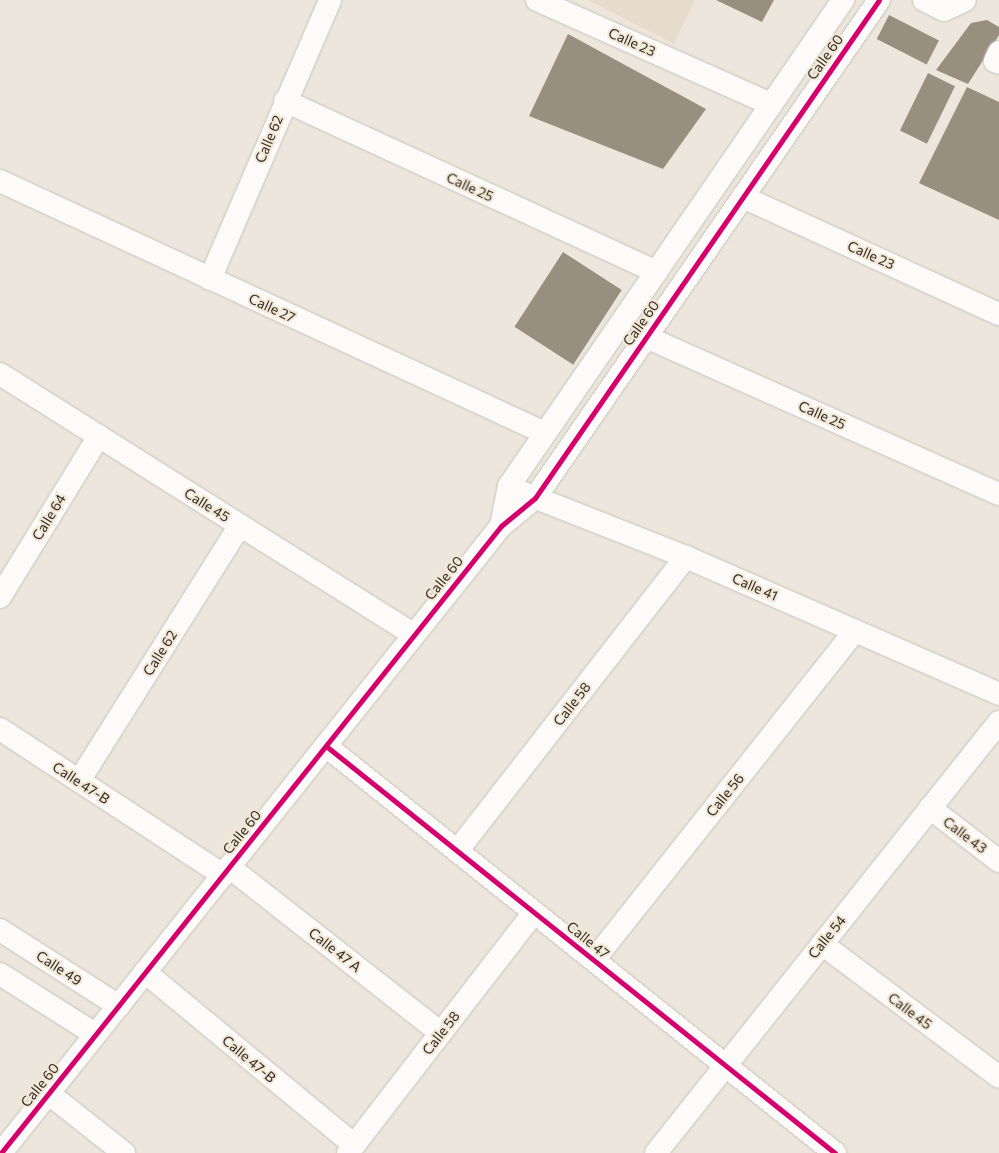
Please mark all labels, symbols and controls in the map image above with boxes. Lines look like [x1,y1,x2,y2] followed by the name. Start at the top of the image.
[606,24,658,60] street label: Calle 23
[803,31,847,83] street label: Calle 60
[251,113,287,165] street label: Calle 62
[444,169,496,205] street label: Calle 25
[845,237,897,273] street label: Calle 23
[246,290,298,326] street label: Calle 27
[619,297,663,349] street label: Calle 60
[796,397,848,433] street label: Calle 25
[181,484,233,526] street label: Calle 45
[29,491,69,543] street label: Calle 64
[421,553,467,603] street label: Calle 60
[730,570,780,604] street label: Calle 41
[140,627,180,679] street label: Calle 62
[550,679,594,729] street label: Calle 58
[49,758,113,808] street label: Calle 47-B
[703,770,747,820] street label: Calle 56
[219,807,265,857] street label: Calle 60
[940,813,990,857] street label: Calle 43
[805,912,849,962] street label: Calle 54
[563,918,613,962] street label: Calle 47
[305,924,365,976] street label: Calle 47 A
[33,947,85,989] street label: Calle 49
[885,989,935,1033] street label: Calle 45
[419,1008,463,1058] street label: Calle 58
[219,1032,279,1086] street label: Calle 47-B
[17,1060,63,1110] street label: Calle 60

